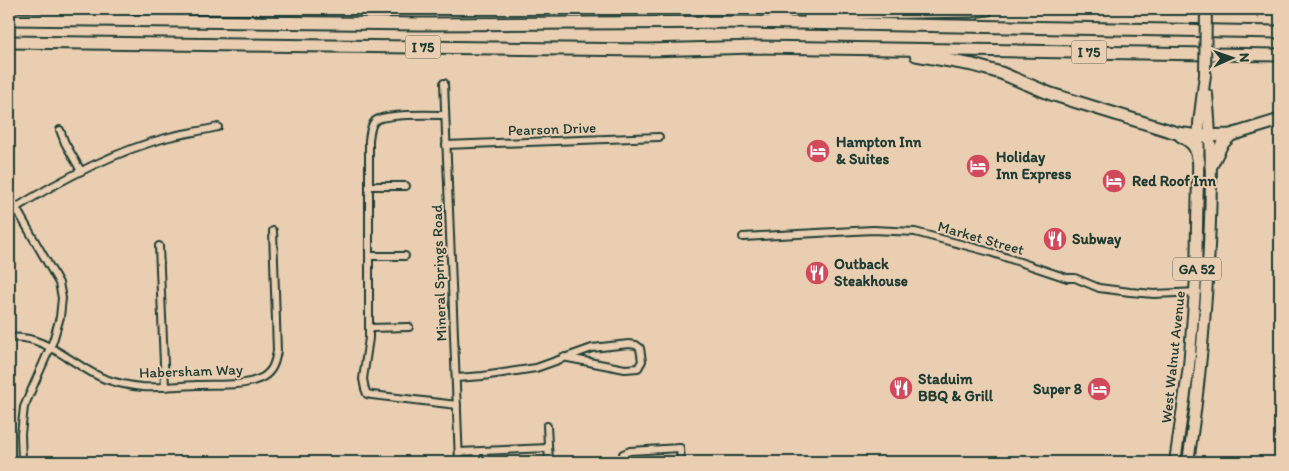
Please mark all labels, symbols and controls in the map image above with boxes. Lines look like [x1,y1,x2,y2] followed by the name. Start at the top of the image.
[1206,32,1256,82] north arrow
[406,36,440,58] road number: I 75
[1072,41,1106,64] road number: I 75
[1236,53,1253,63] text: N
[507,118,597,140] street label: Pearson Drive
[836,133,922,168] place label: Hampton Inn & Suites
[805,138,831,164] hotel icon: Hampton Inn & Suites
[996,148,1072,184] place label: Holiday Inn Express
[965,153,991,179] hotel icon: Holiday Inn Express
[1101,168,1127,194] hotel icon: Red Roof Inn
[1132,172,1216,190] place label: Red Roof Inn
[428,204,450,342] street label: Mineral Springs Road
[936,217,1027,259] street label: Market Street
[1042,226,1068,252] restaurant icon: Subway
[1072,230,1122,249] place label: Subway
[834,255,908,290] place label: Outback Steakhouse
[1173,258,1221,280] road number: GA 52
[804,260,830,286] restaurant icon: Outback Steakhouse
[1157,290,1189,424] street label: West Walnut Avenue
[139,360,243,382] street label: Habersham Way
[918,370,994,405] place label: Staduim BBQ & Grill
[888,375,914,401] restaurant icon: Staduim BBQ & Grill
[1086,376,1112,402] hotel icon: Super 8
[1033,380,1083,399] place label: Super 8

